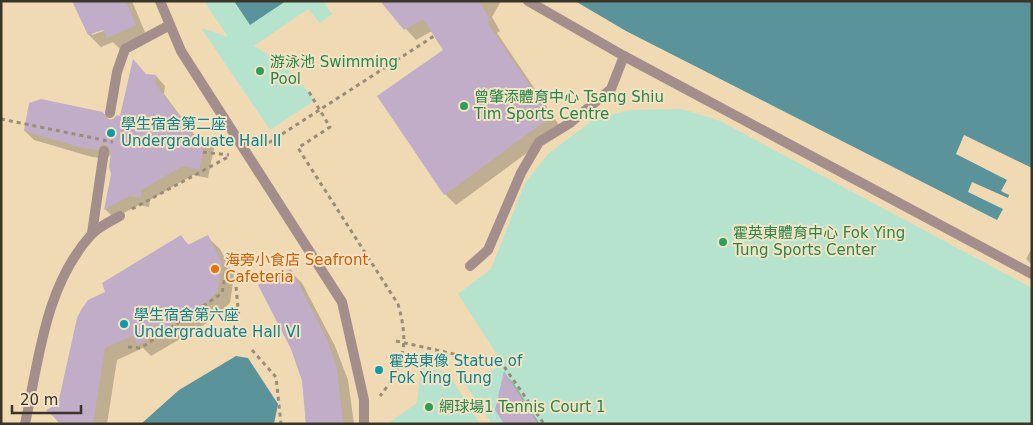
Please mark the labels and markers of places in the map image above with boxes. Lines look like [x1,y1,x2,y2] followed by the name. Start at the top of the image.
[270,53,398,88] place label: 游泳池 Swimming Pool
[254,65,266,77] marker: 游泳池 Swimming Pool
[473,88,664,123] place label: 曾肇添體育中心 Tsang Shiu Tim Sports Centre
[458,100,470,112] marker: 曾肇添體育中心 Tsang Shiu Tim Sports Centre
[121,115,282,150] place label: 學生宿舍第二座 Undergraduate Hall II
[105,127,117,139] marker: 學生宿舍第二座 Undergraduate Hall II
[732,224,905,259] place label: 霍英東體育中心 Fok Ying Tung Sports Center
[717,236,729,248] marker: 霍英東體育中心 Fok Ying Tung Sports Center
[225,251,369,286] place label: 海旁小食店 Seafront Cafeteria
[209,263,221,275] marker: 海旁小食店 Seafront Cafeteria
[134,306,300,341] place label: 學生宿舍第六座 Undergraduate Hall VI
[118,318,130,330] marker: 學生宿舍第六座 Undergraduate Hall VI
[389,352,523,387] place label: 霍英東像 Statue of Fok Ying Tung
[373,364,385,376] marker: 霍英東像 Statue of Fok Ying Tung
[439,398,605,416] place label: 網球場1 Tennis Court 1
[423,401,435,413] marker: 網球場1 Tennis Court 1

